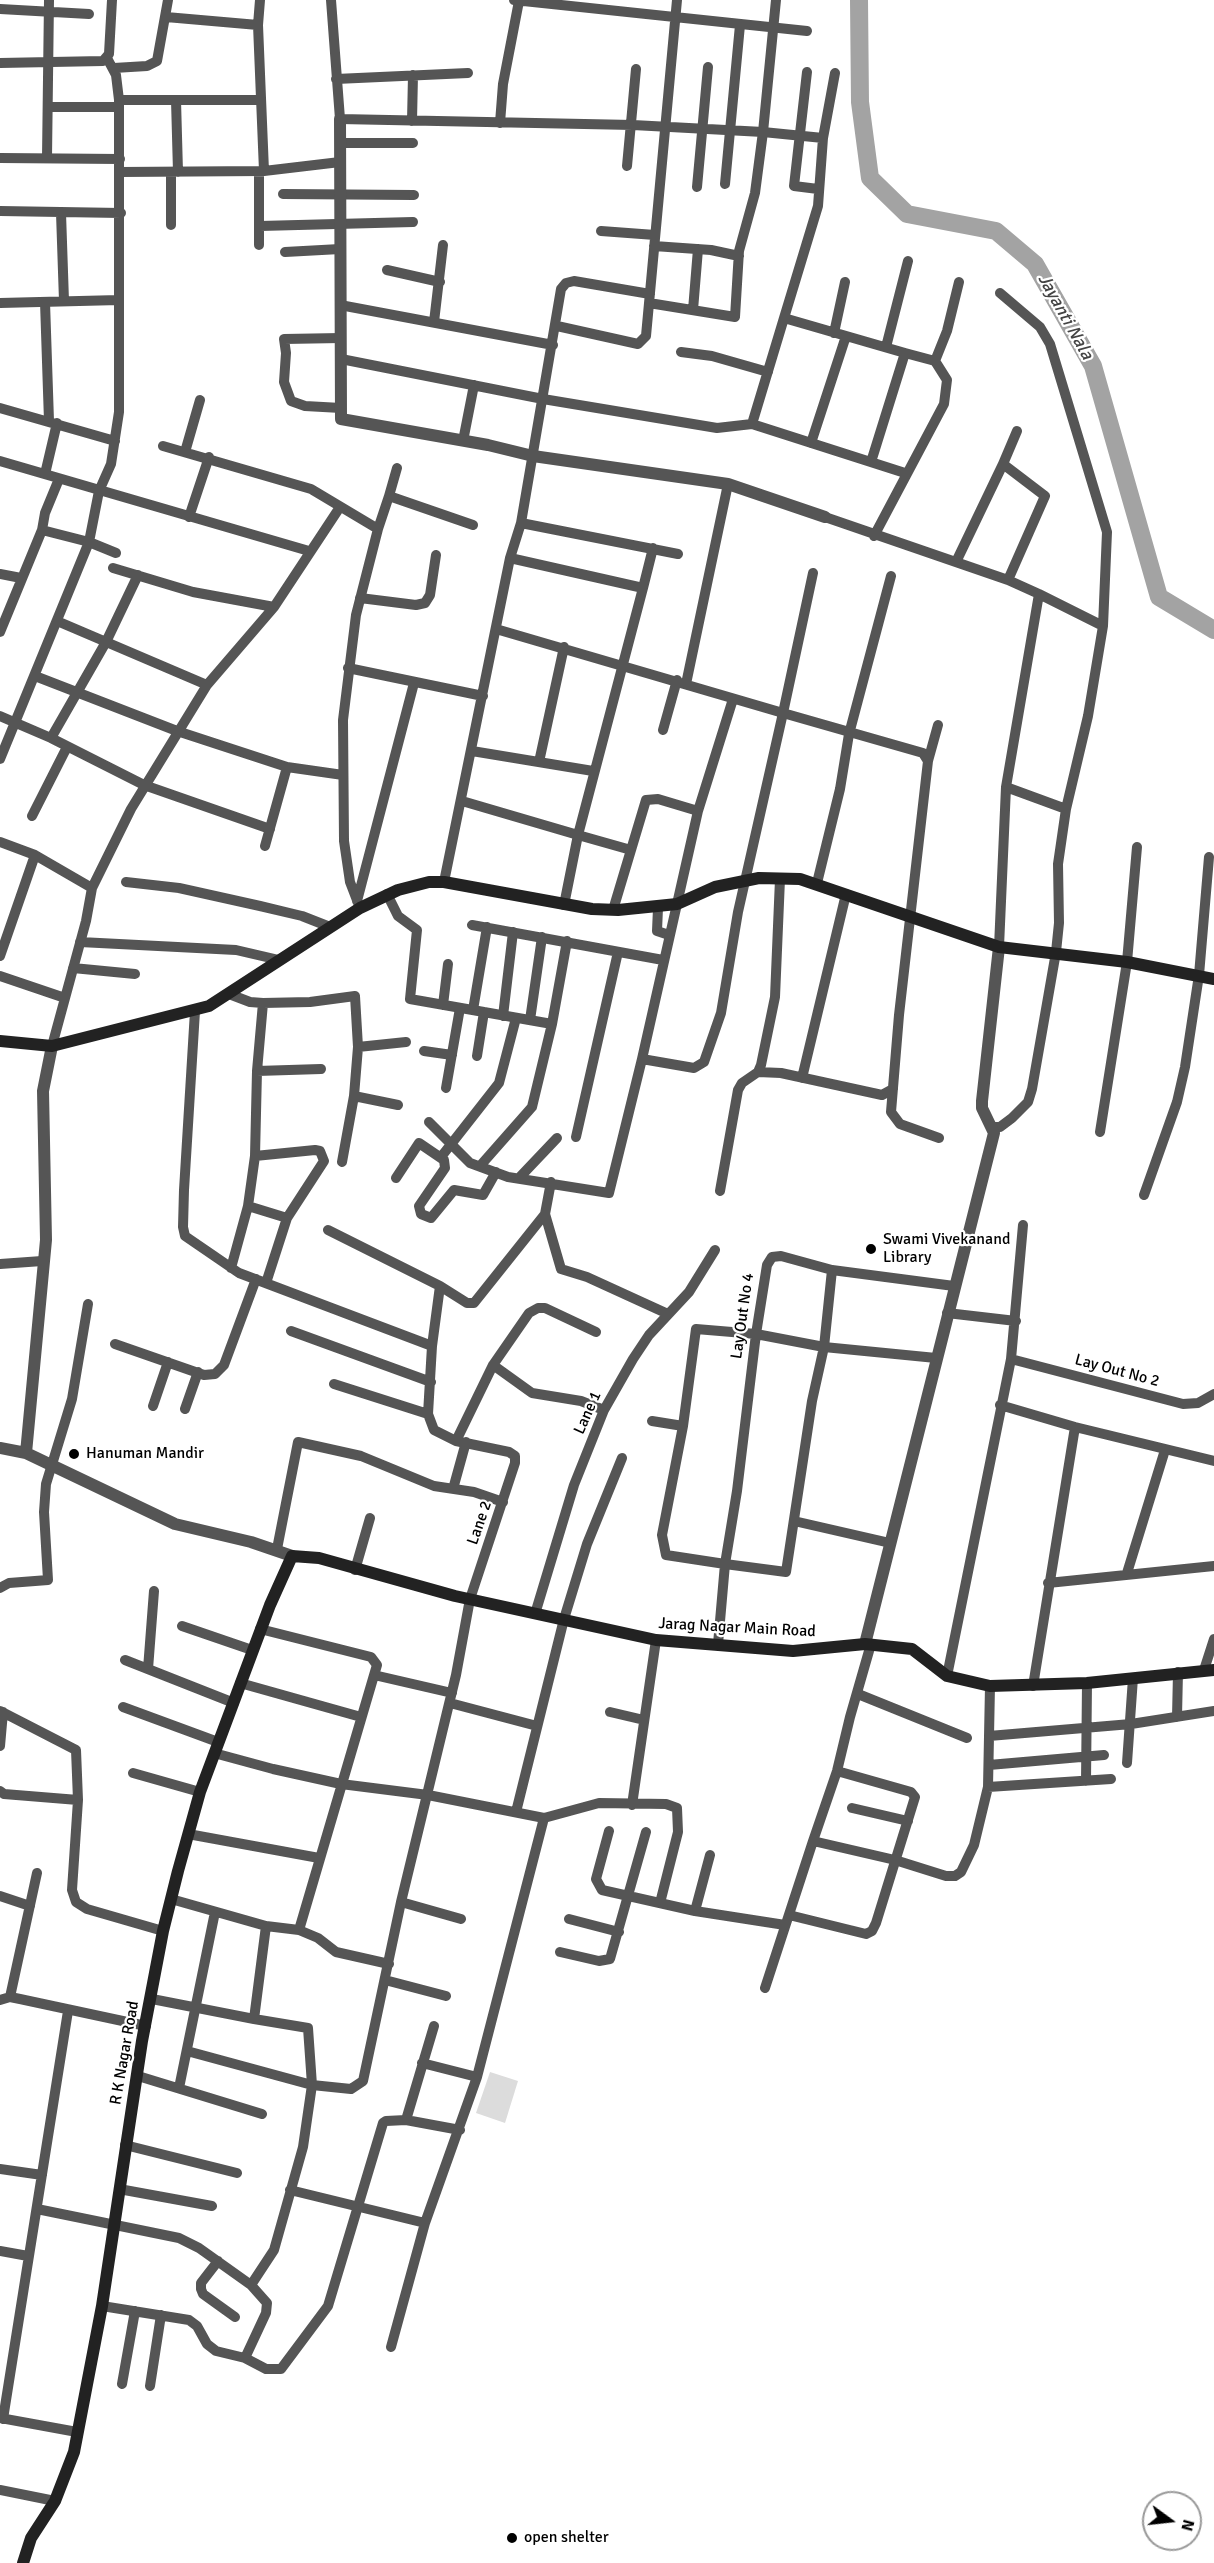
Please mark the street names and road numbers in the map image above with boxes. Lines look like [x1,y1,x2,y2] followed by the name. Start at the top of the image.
[727,1272,759,1360] street label: Lay Out No 4
[1073,1350,1161,1392] street label: Lay Out No 2
[570,1388,606,1438] street label: Lane 1
[464,1499,496,1547] street label: Lane 2
[658,1614,816,1642] street label: Jarag Nagar Main Road
[106,1999,144,2107] street label: R K Nagar Road

